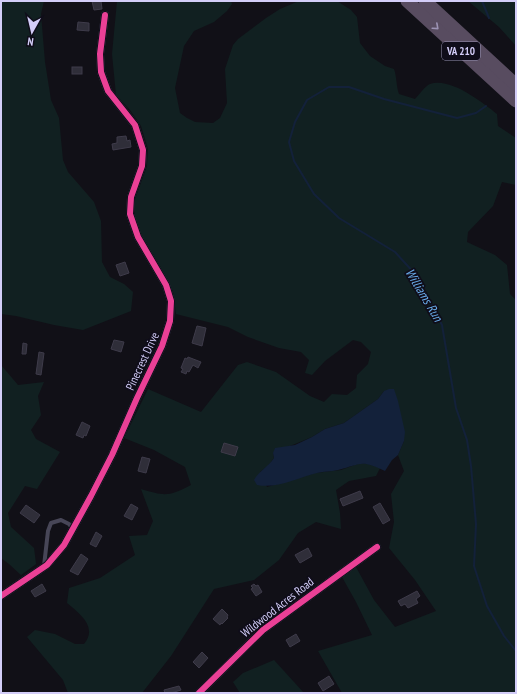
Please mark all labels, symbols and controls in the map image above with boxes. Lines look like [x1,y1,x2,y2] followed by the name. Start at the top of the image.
[12,12,52,52] north arrow
[431,23,438,30] one-way arrow
[27,35,35,49] text: N
[442,42,480,60] road number: VA 210
[402,265,447,326] water label: Williams Run
[122,330,162,392] street label: Pinecrest Drive
[237,574,317,640] street label: Wildwood Acres Road

